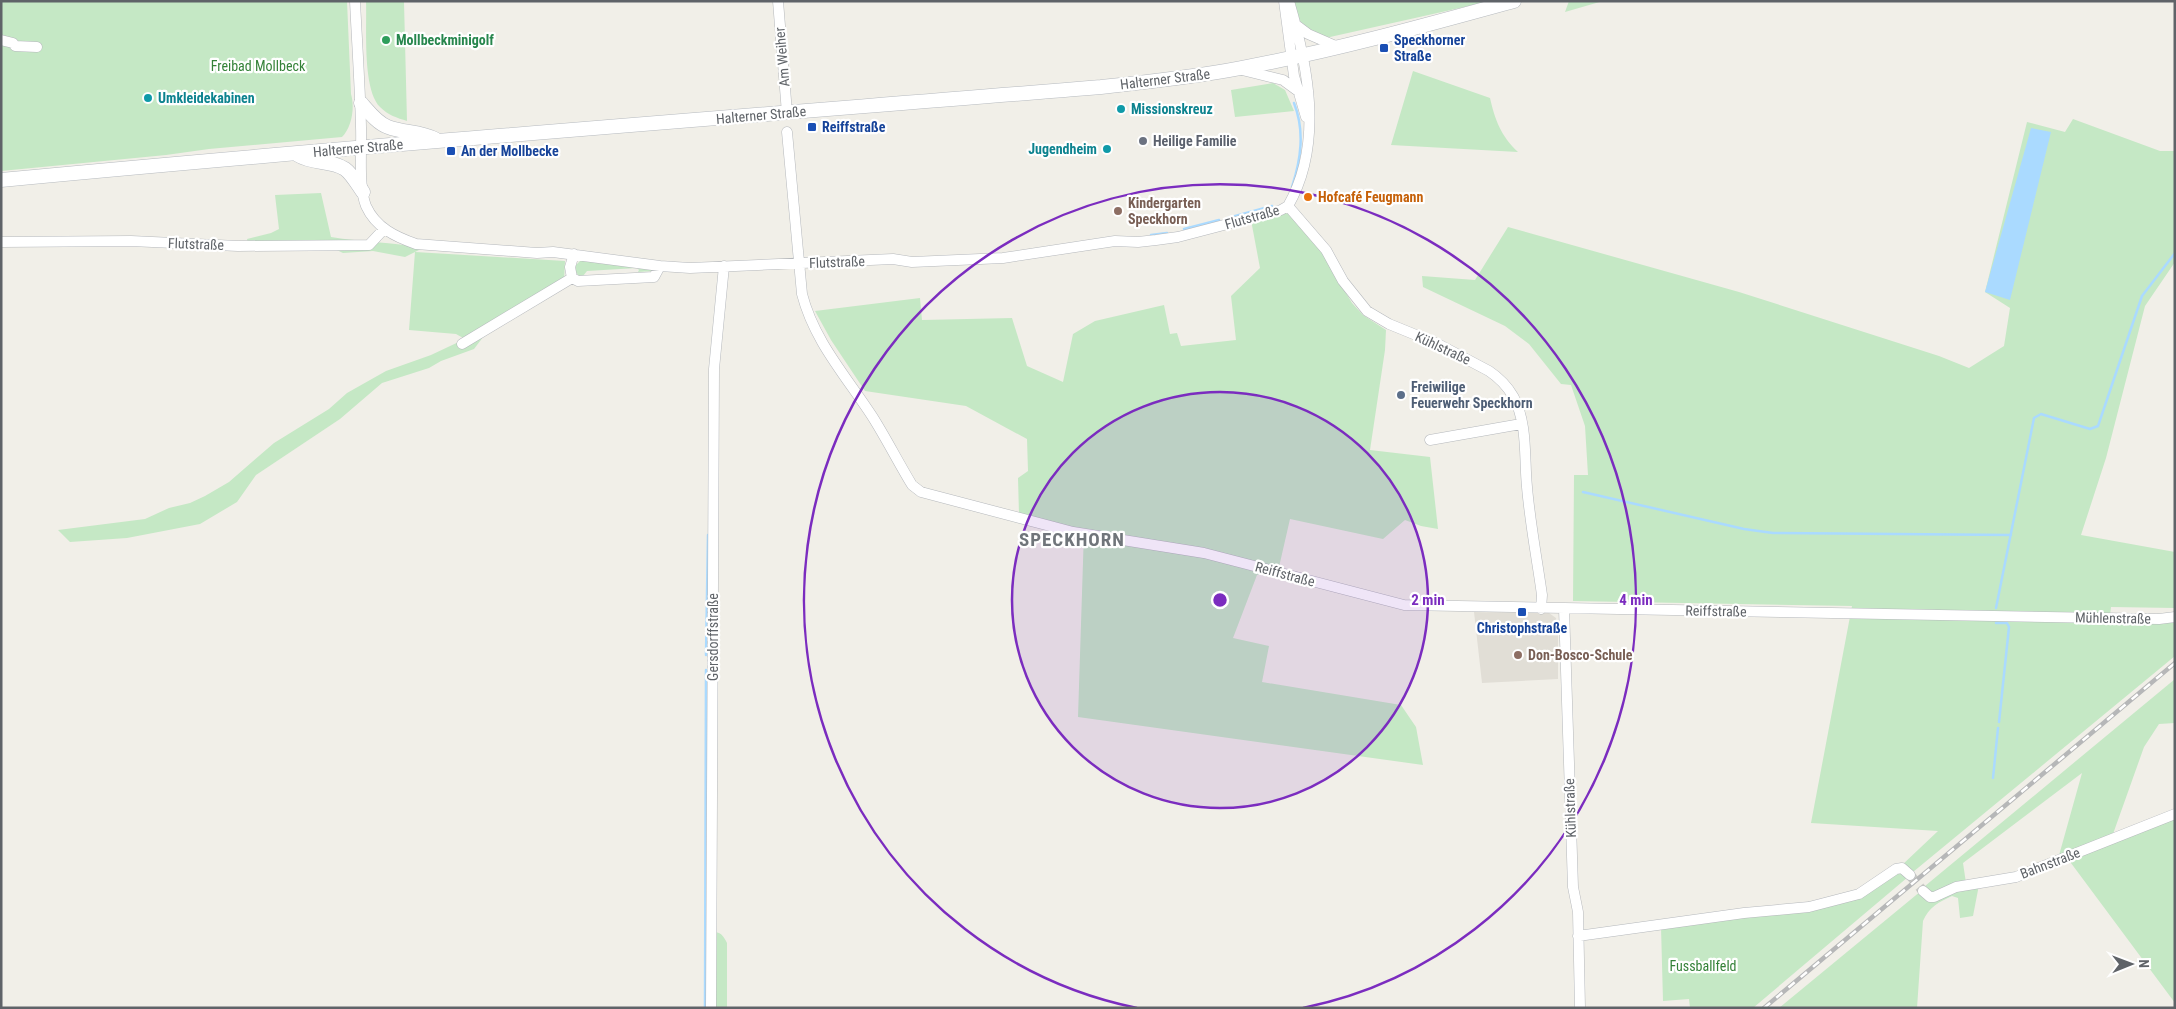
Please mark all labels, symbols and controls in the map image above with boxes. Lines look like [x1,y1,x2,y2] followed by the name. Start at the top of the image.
[771,27,793,87] street label: Am Weiher
[396,32,494,48] place label: Mollbeckminigolf
[1394,32,1465,64] place label: Speckhorner Straße
[380,34,392,46] marker: Mollbeckminigolf
[1378,42,1390,54] marker: Speckhorner Straße
[211,58,306,74] park label: Freibad Mollbeck
[1119,66,1211,92] street label: Halterner Straße
[158,90,255,106] place label: Umkleidekabinen
[142,92,154,104] marker: Umkleidekabinen
[1131,101,1213,117] place label: Missionskreuz
[715,103,807,127] street label: Halterner Straße
[1115,103,1127,115] marker: Missionskreuz
[822,119,886,135] place label: Reiffstraße
[806,121,818,133] marker: Reiffstraße
[1153,133,1237,149] place label: Heilige Familie
[1137,135,1149,147] marker: Heilige Familie
[312,136,404,160] street label: Halterner Straße
[1028,141,1097,157] place label: Jugendheim
[461,143,559,159] place label: An der Mollbecke
[1101,143,1113,155] marker: Jugendheim
[445,145,457,157] marker: An der Mollbecke
[1318,189,1423,205] place label: Hofcafé Feugmann
[1302,191,1314,203] marker: Hofcafé Feugmann
[1128,195,1201,227] place label: Kindergarten Speckhorn
[1223,201,1282,232] street label: Flutstraße
[1112,205,1124,217] marker: Kindergarten Speckhorn
[168,235,225,253] street label: Flutstraße
[809,253,866,271] street label: Flutstraße
[1413,328,1474,368] street label: Kühlstraße
[1411,379,1533,411] place label: Freiwilige Feuerwehr Speckhorn
[1395,389,1407,401] marker: Freiwilige Feuerwehr Speckhorn
[1019,528,1125,551] district label: SPECKHORN
[1253,558,1317,590] street label: Reiffstraße
[1211,591,1229,609] centre of rings
[1411,591,1445,609] text: 2 min
[1619,591,1653,609] text: 4 min
[705,593,721,681] street label: Gersdorffstraße
[1685,602,1747,620] street label: Reiffstraße
[1516,606,1528,618] marker: Christophstraße
[2075,609,2151,627] street label: Mühlenstraße
[1477,620,1568,636] place label: Christophstraße
[1528,647,1633,663] place label: Don-Bosco-Schule
[1512,649,1524,661] marker: Don-Bosco-Schule
[1561,778,1579,838] street label: Kühlstraße
[2018,844,2083,882] street label: Bahnstraße
[2106,939,2156,989] north arrow
[1669,958,1737,974] park label: Fussballfeld
[2136,959,2152,968] text: N

